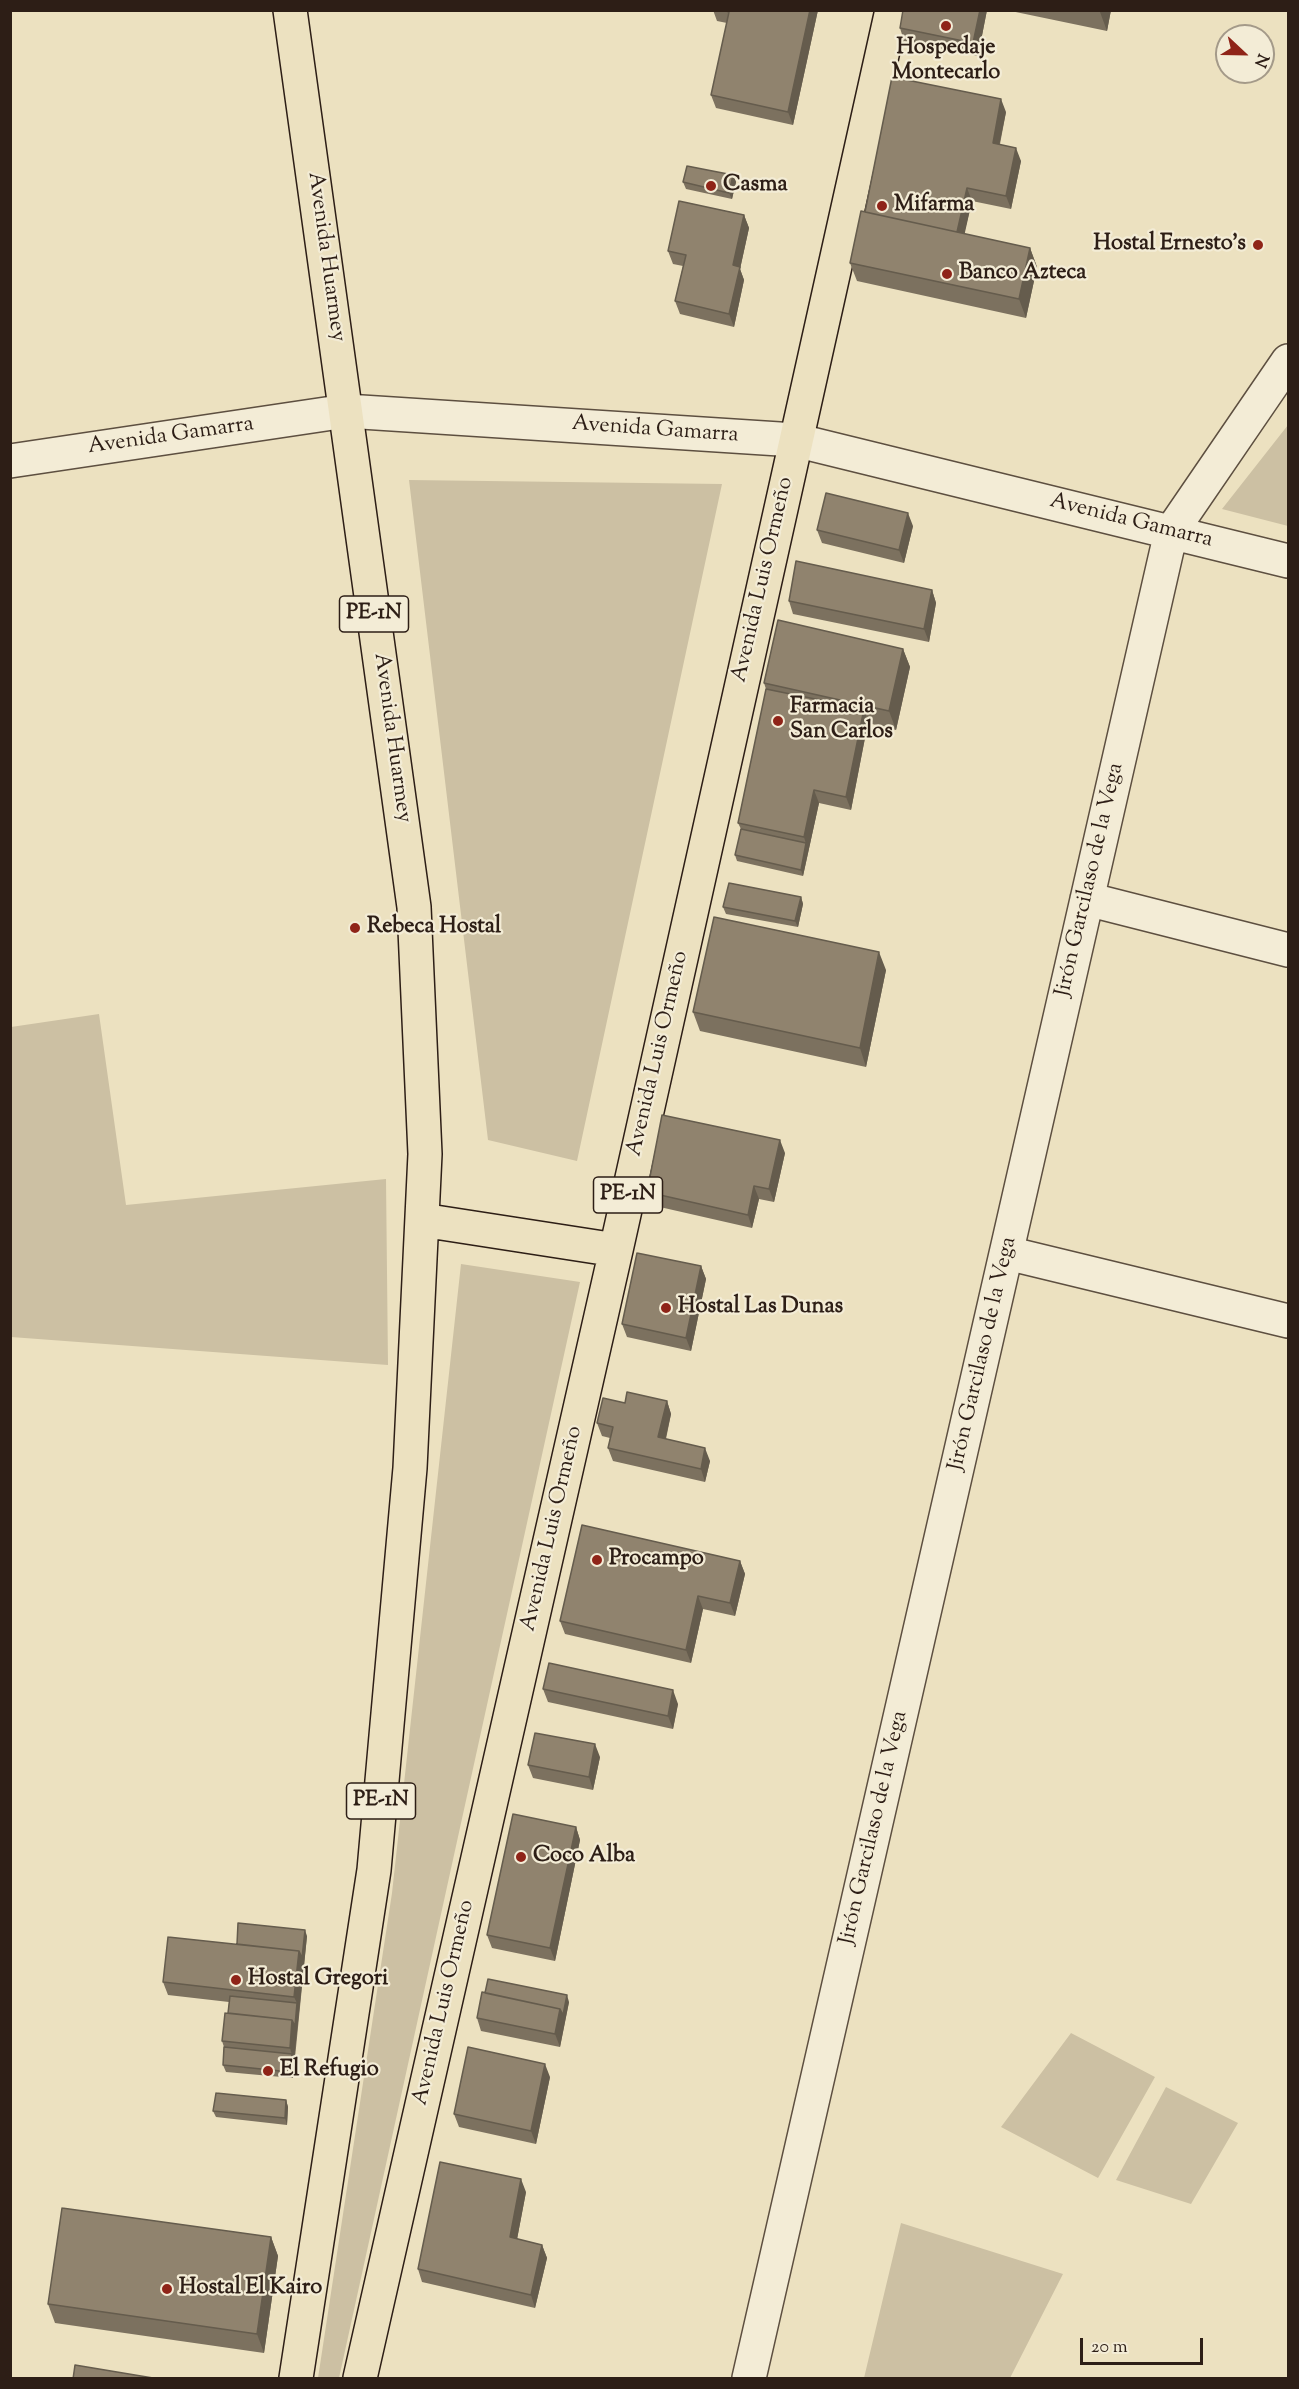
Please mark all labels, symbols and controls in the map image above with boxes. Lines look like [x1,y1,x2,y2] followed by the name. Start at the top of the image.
[939,19,953,33] marker: Hospedaje Montecarlo
[1215,24,1275,84] north arrow
[892,36,1000,88] place label: Hospedaje Montecarlo
[1247,50,1273,70] text: N
[300,170,350,344] street label: Avenida Huarmey
[723,173,788,199] place label: Casma
[704,179,718,193] marker: Casma
[894,193,974,219] place label: Mifarma
[875,199,889,213] marker: Mifarma
[1093,232,1246,258] place label: Hostal Ernesto's
[1251,238,1265,252] marker: Hostal Ernesto's
[959,261,1086,287] place label: Banco Azteca
[940,267,954,281] marker: Banco Azteca
[86,412,256,462] street label: Avenida Gamarra
[571,412,739,450] street label: Avenida Gamarra
[728,475,800,685] street label: Avenida Luis Ormeño
[1047,489,1215,555] street label: Avenida Gamarra
[340,596,409,632] road number: PE-1N
[366,651,416,825] street label: Avenida Huarmey
[790,695,893,746] place label: Farmacia San Carlos
[771,714,785,728] marker: Farmacia San Carlos
[1051,760,1131,1000] street label: Jirón Garcilaso de la Vega
[367,915,501,941] place label: Rebeca Hostal
[348,921,362,935] marker: Rebeca Hostal
[623,949,695,1159] street label: Avenida Luis Ormeño
[594,1177,662,1213] road number: PE-1N
[944,1234,1024,1474] street label: Jirón Garcilaso de la Vega
[678,1295,843,1321] place label: Hostal Las Dunas
[659,1301,673,1315] marker: Hostal Las Dunas
[517,1424,589,1634] street label: Avenida Luis Ormeño
[609,1547,704,1573] place label: Procampo
[590,1553,604,1567] marker: Procampo
[835,1708,915,1948] street label: Jirón Garcilaso de la Vega
[346,1783,416,1819] road number: PE-1N
[533,1844,635,1870] place label: Coco Alba
[514,1850,528,1864] marker: Coco Alba
[409,1898,481,2108] street label: Avenida Luis Ormeño
[248,1967,388,1993] place label: Hostal Gregori
[229,1973,243,1987] marker: Hostal Gregori
[280,2058,379,2084] place label: El Refugio
[261,2064,275,2078] marker: El Refugio
[179,2276,322,2302] place label: Hostal El Kairo
[160,2282,174,2296] marker: Hostal El Kairo
[1083,2326,1206,2364] scale bar
[1091,2335,1128,2361] text: 20 m

